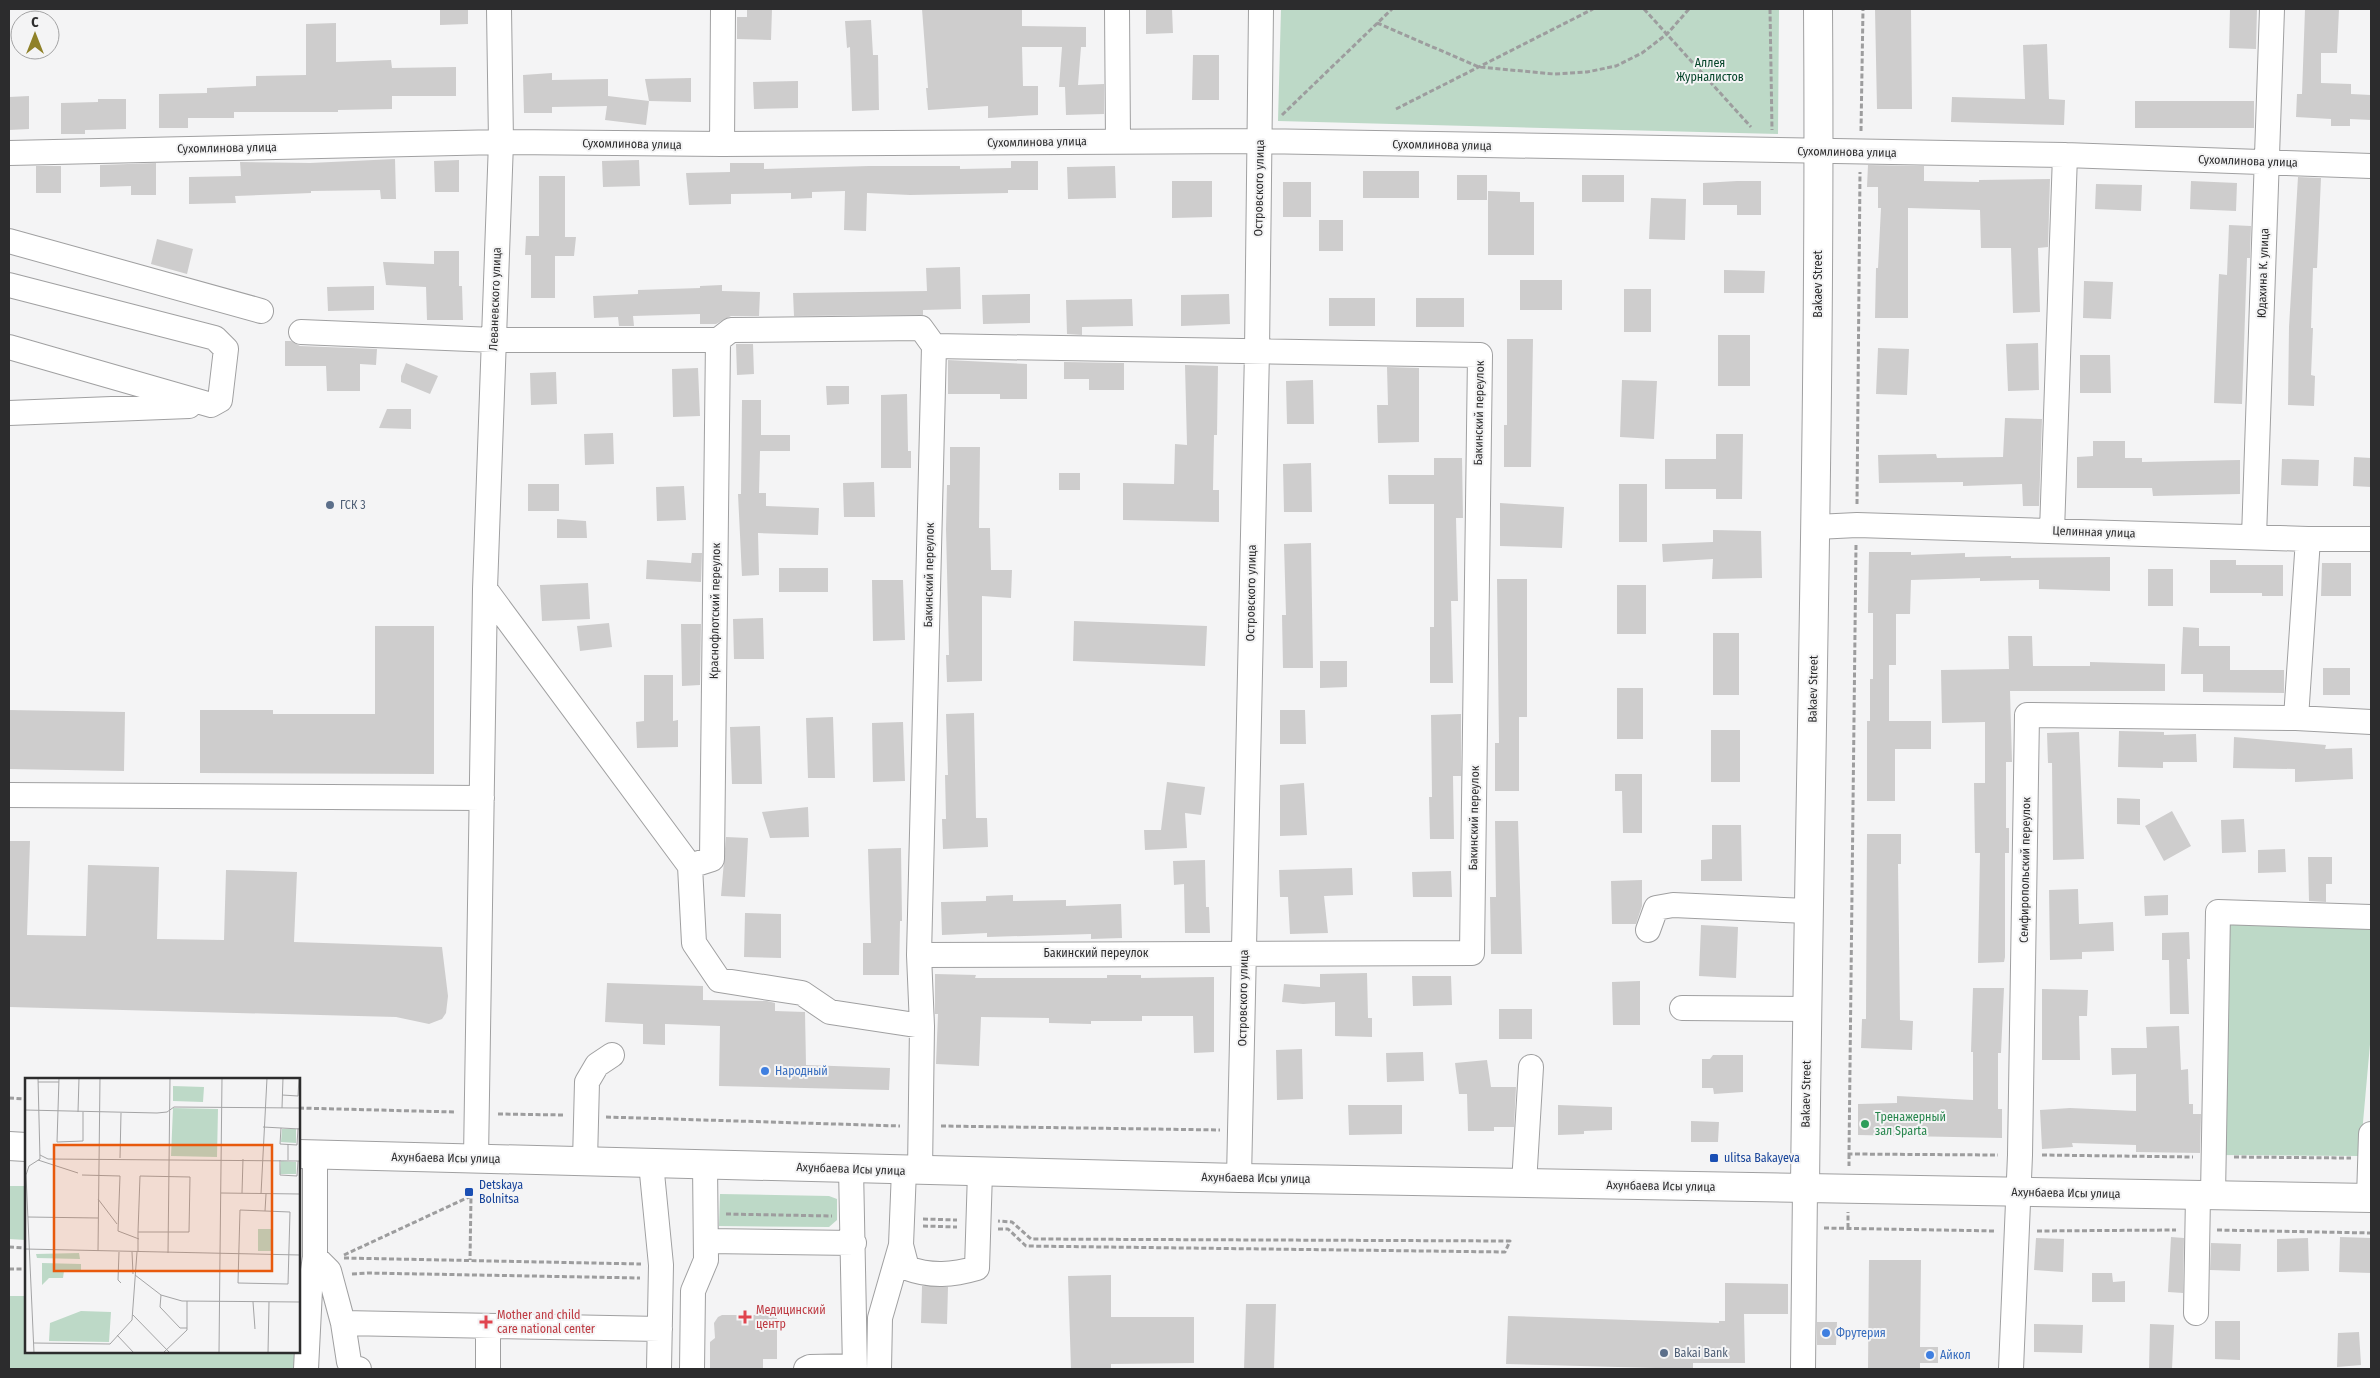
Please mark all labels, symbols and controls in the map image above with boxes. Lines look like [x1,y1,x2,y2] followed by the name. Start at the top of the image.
[10,10,60,60] north arrow
[31,14,39,31] text: С
[1676,56,1744,84] park label: Аллея Журналистов
[987,134,1087,150] street label: Сухомлинова улица
[582,136,682,152] street label: Сухомлинова улица
[1392,137,1492,153] street label: Сухомлинова улица
[1251,139,1267,236] street label: Островского улица
[177,140,277,156] street label: Сухомлинова улица
[1797,144,1897,160] street label: Сухомлинова улица
[2198,152,2298,170] street label: Сухомлинова улица
[2254,228,2272,318] street label: Юдахина К. улица
[486,247,504,351] street label: Леваневского улица
[1811,250,1825,318] street label: Bakaev Street
[1471,360,1487,466] street label: Бакинский переулок
[340,498,366,512] place label: ГСК 3
[324,499,336,511] marker: ГСК 3
[921,522,937,628] street label: Бакинский переулок
[2052,524,2136,540] street label: Целинная улица
[707,542,723,679] street label: Краснофлотский переулок
[1243,544,1259,641] street label: Островского улица
[1805,655,1821,723] street label: Bakaev Street
[1466,765,1482,871] street label: Бакинский переулок
[2017,797,2033,943] street label: Семфиропольский переулок
[1043,946,1149,960] street label: Бакинский переулок
[1235,949,1251,1046] street label: Островского улица
[1798,1060,1814,1128] street label: Bakaev Street
[775,1064,828,1078] place label: Народный
[759,1065,771,1077] marker: Народный
[25,1078,300,1353] inset map
[1875,1110,1946,1138] place label: Тренажерный зал Sparta
[1859,1118,1871,1130] marker: Тренажерный зал Sparta
[391,1150,501,1166] street label: Ахунбаева Исы улица
[1724,1151,1800,1165] place label: ulitsa Bakayeva
[1708,1152,1720,1164] marker: ulitsa Bakayeva
[796,1160,906,1178] street label: Ахунбаева Исы улица
[1201,1170,1311,1186] street label: Ахунбаева Исы улица
[479,1178,523,1206] place label: Detskaya Bolnitsa
[1606,1178,1716,1194] street label: Ахунбаева Исы улица
[2011,1185,2121,1201] street label: Ахунбаева Исы улица
[463,1186,475,1198] marker: Detskaya Bolnitsa
[756,1303,826,1331] place label: Медицинский центр
[497,1308,596,1336] place label: Mother and child care national center
[738,1310,752,1324] marker: Медицинский центр
[479,1315,493,1329] marker: Mother and child care national center
[1836,1326,1886,1340] place label: Фрутерия
[1820,1327,1832,1339] marker: Фрутерия
[1674,1346,1728,1360] place label: Bakai Bank
[1658,1347,1670,1359] marker: Bakai Bank
[1940,1348,1971,1362] place label: Айкол
[1924,1349,1936,1361] marker: Айкол

